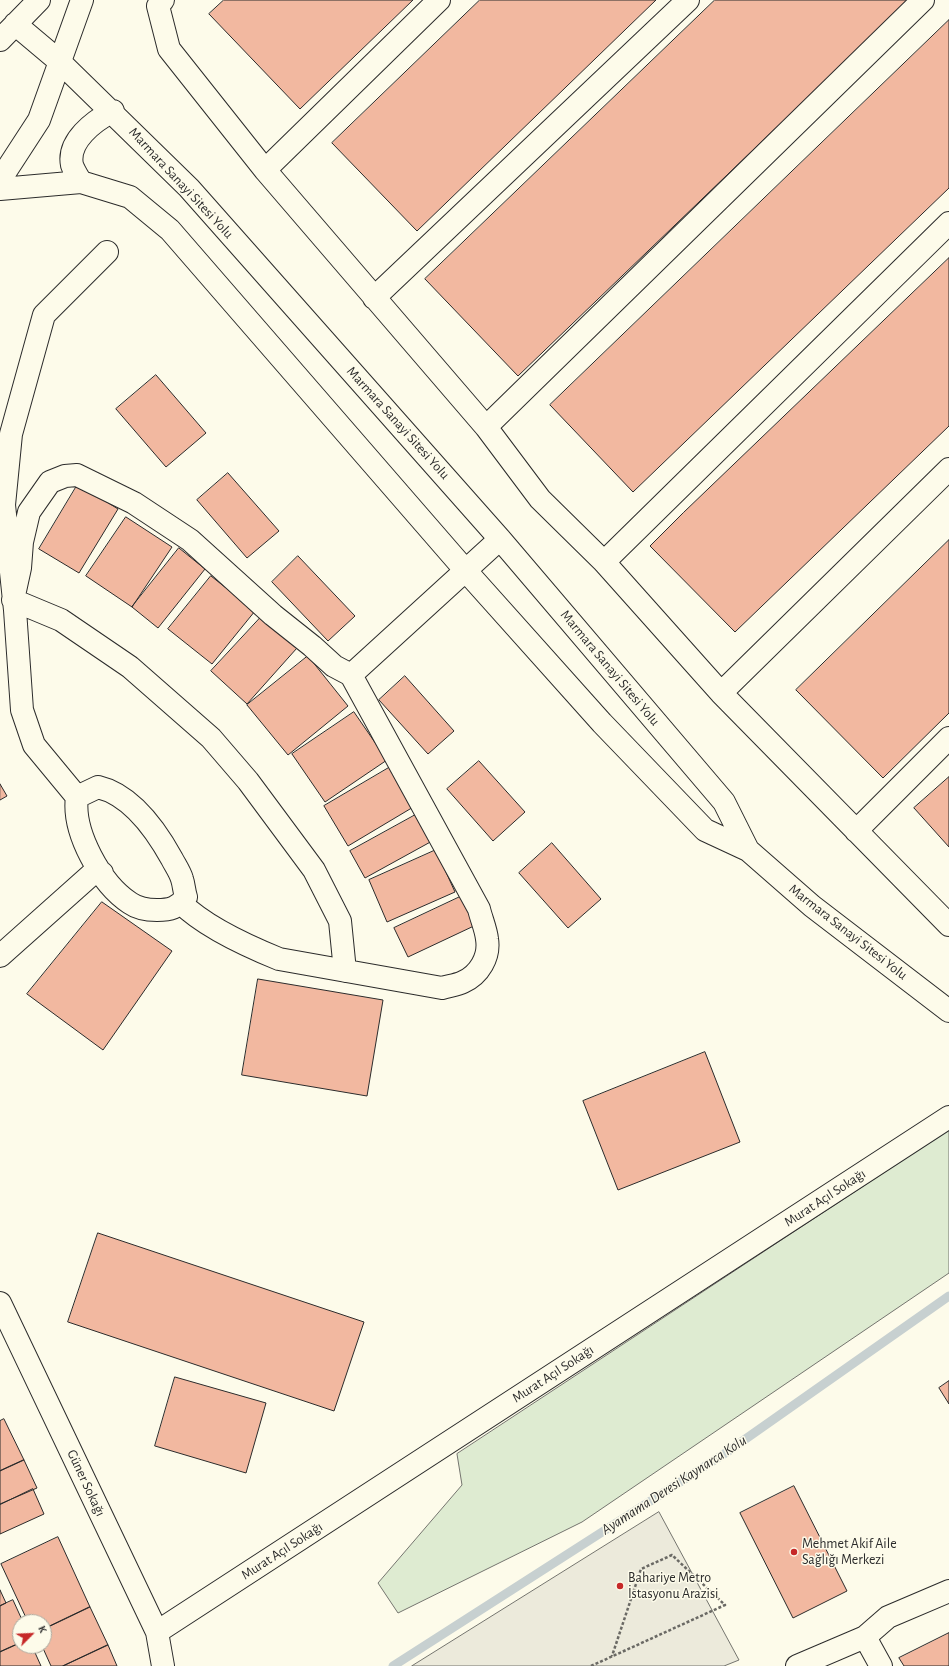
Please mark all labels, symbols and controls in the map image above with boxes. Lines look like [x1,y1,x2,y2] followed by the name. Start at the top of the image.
[125,124,237,242] street label: Marmara Sanayi Sitesi Yolu
[343,363,453,483] street label: Marmara Sanayi Sitesi Yolu
[557,607,663,729] street label: Marmara Sanayi Sitesi Yolu
[785,880,911,984] street label: Marmara Sanayi Sitesi Yolu
[781,1165,869,1231] street label: Murat Açıl Sokağı
[509,1341,597,1407] street label: Murat Açıl Sokağı
[598,1431,750,1539] water label: Ayamama Deresi Kaynarca Kolu
[63,1447,109,1519] street label: Güner Sokağı
[238,1518,326,1584] street label: Murat Açıl Sokağı
[802,1536,897,1568] place label: Mehmet Akif Aile Sağlığı Merkezi
[789,1547,799,1557] marker: Mehmet Akif Aile Sağlığı Merkezi
[628,1570,718,1602] place label: Bahariye Metro İstasyonu Arazisi
[615,1581,625,1591] marker: Bahariye Metro İstasyonu Arazisi
[12,1614,52,1654] north arrow
[36,1624,49,1635] text: K

